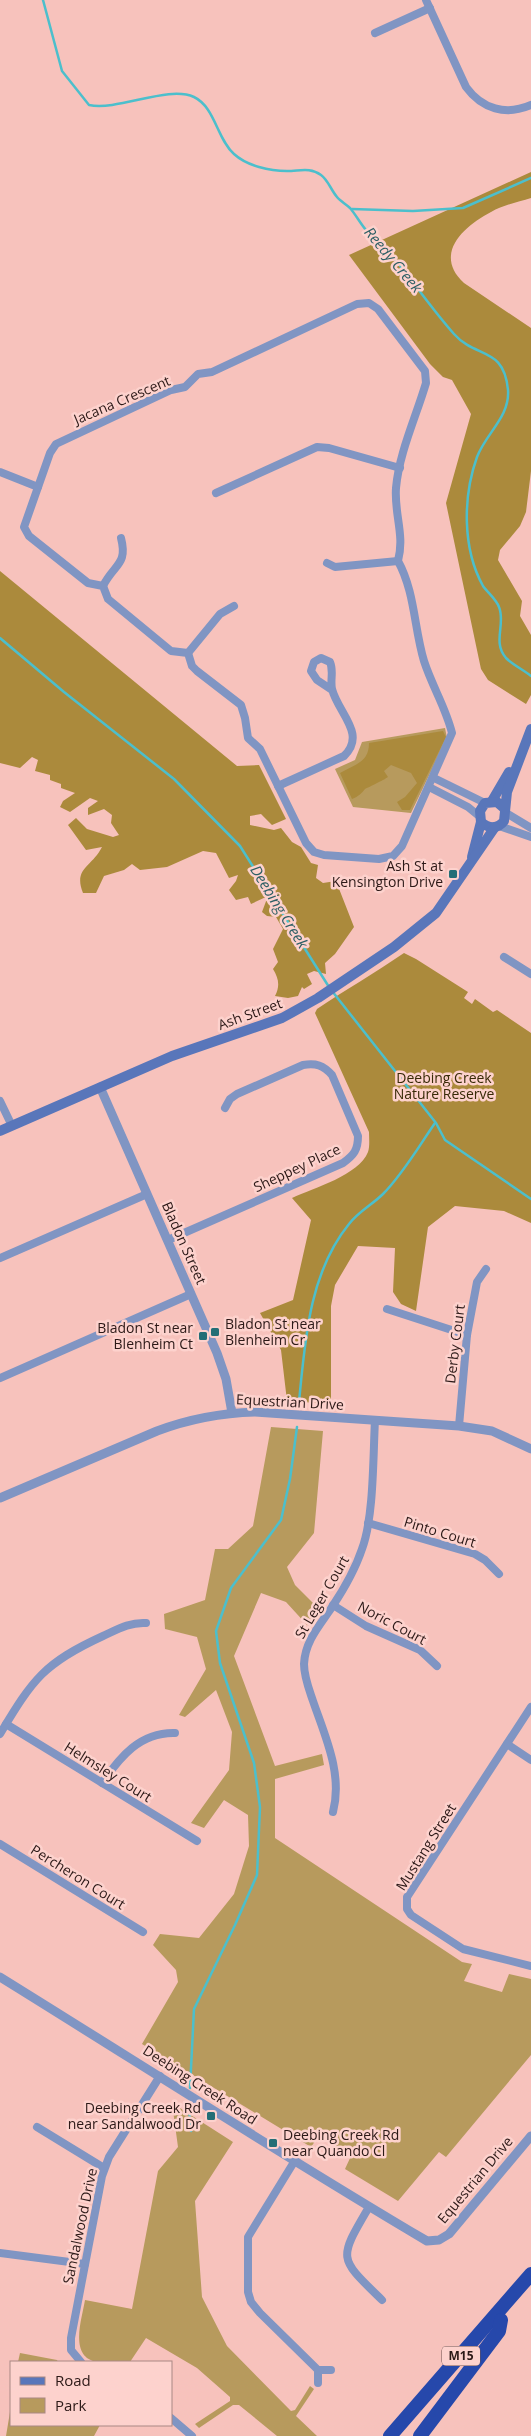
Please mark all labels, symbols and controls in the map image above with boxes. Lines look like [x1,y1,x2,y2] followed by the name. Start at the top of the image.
[360,222,428,297] water label: Reedy Creek
[69,371,173,429] street label: Jacana Crescent
[332,856,443,891] place label: Ash St at Kensington Drive
[246,861,314,953] water label: Deebing Creek
[447,868,459,880] marker: Ash St at Kensington Drive
[215,993,284,1034] street label: Ash Street
[394,1068,494,1103] park label: Deebing Creek Nature Reserve
[250,1139,344,1196] street label: Sheppey Place
[158,1198,211,1287] street label: Bladon Street
[440,1303,469,1385] street label: Derby Court
[225,1314,321,1349] place label: Bladon St near Blenheim Cr
[97,1318,193,1353] place label: Bladon St near Blenheim Ct
[209,1326,221,1338] marker: Bladon St near Blenheim Cr
[197,1330,209,1342] marker: Bladon St near Blenheim Ct
[236,1389,345,1414] street label: Equestrian Drive
[402,1512,478,1551] street label: Pinto Court
[290,1552,353,1642] street label: St Leger Court
[355,1597,430,1649] street label: Noric Court
[61,1737,156,1806] street label: Helmsley Court
[391,1799,460,1894] street label: Mustang Street
[27,1840,129,1913] street label: Percheron Court
[140,2041,261,2129] street label: Deebing Creek Road
[68,2098,201,2133] place label: Deebing Creek Rd near Sandalwood Dr
[205,2110,217,2122] marker: Deebing Creek Rd near Sandalwood Dr
[283,2125,399,2160] place label: Deebing Creek Rd near Quando Cl
[433,2132,517,2227] street label: Equestrian Drive
[267,2137,279,2149] marker: Deebing Creek Rd near Quando Cl
[58,2166,101,2286] street label: Sandalwood Drive
[442,2346,480,2366] road number: M15
[10,2361,172,2426] legend
[55,2370,91,2390] text: Road
[55,2395,86,2415] text: Park

